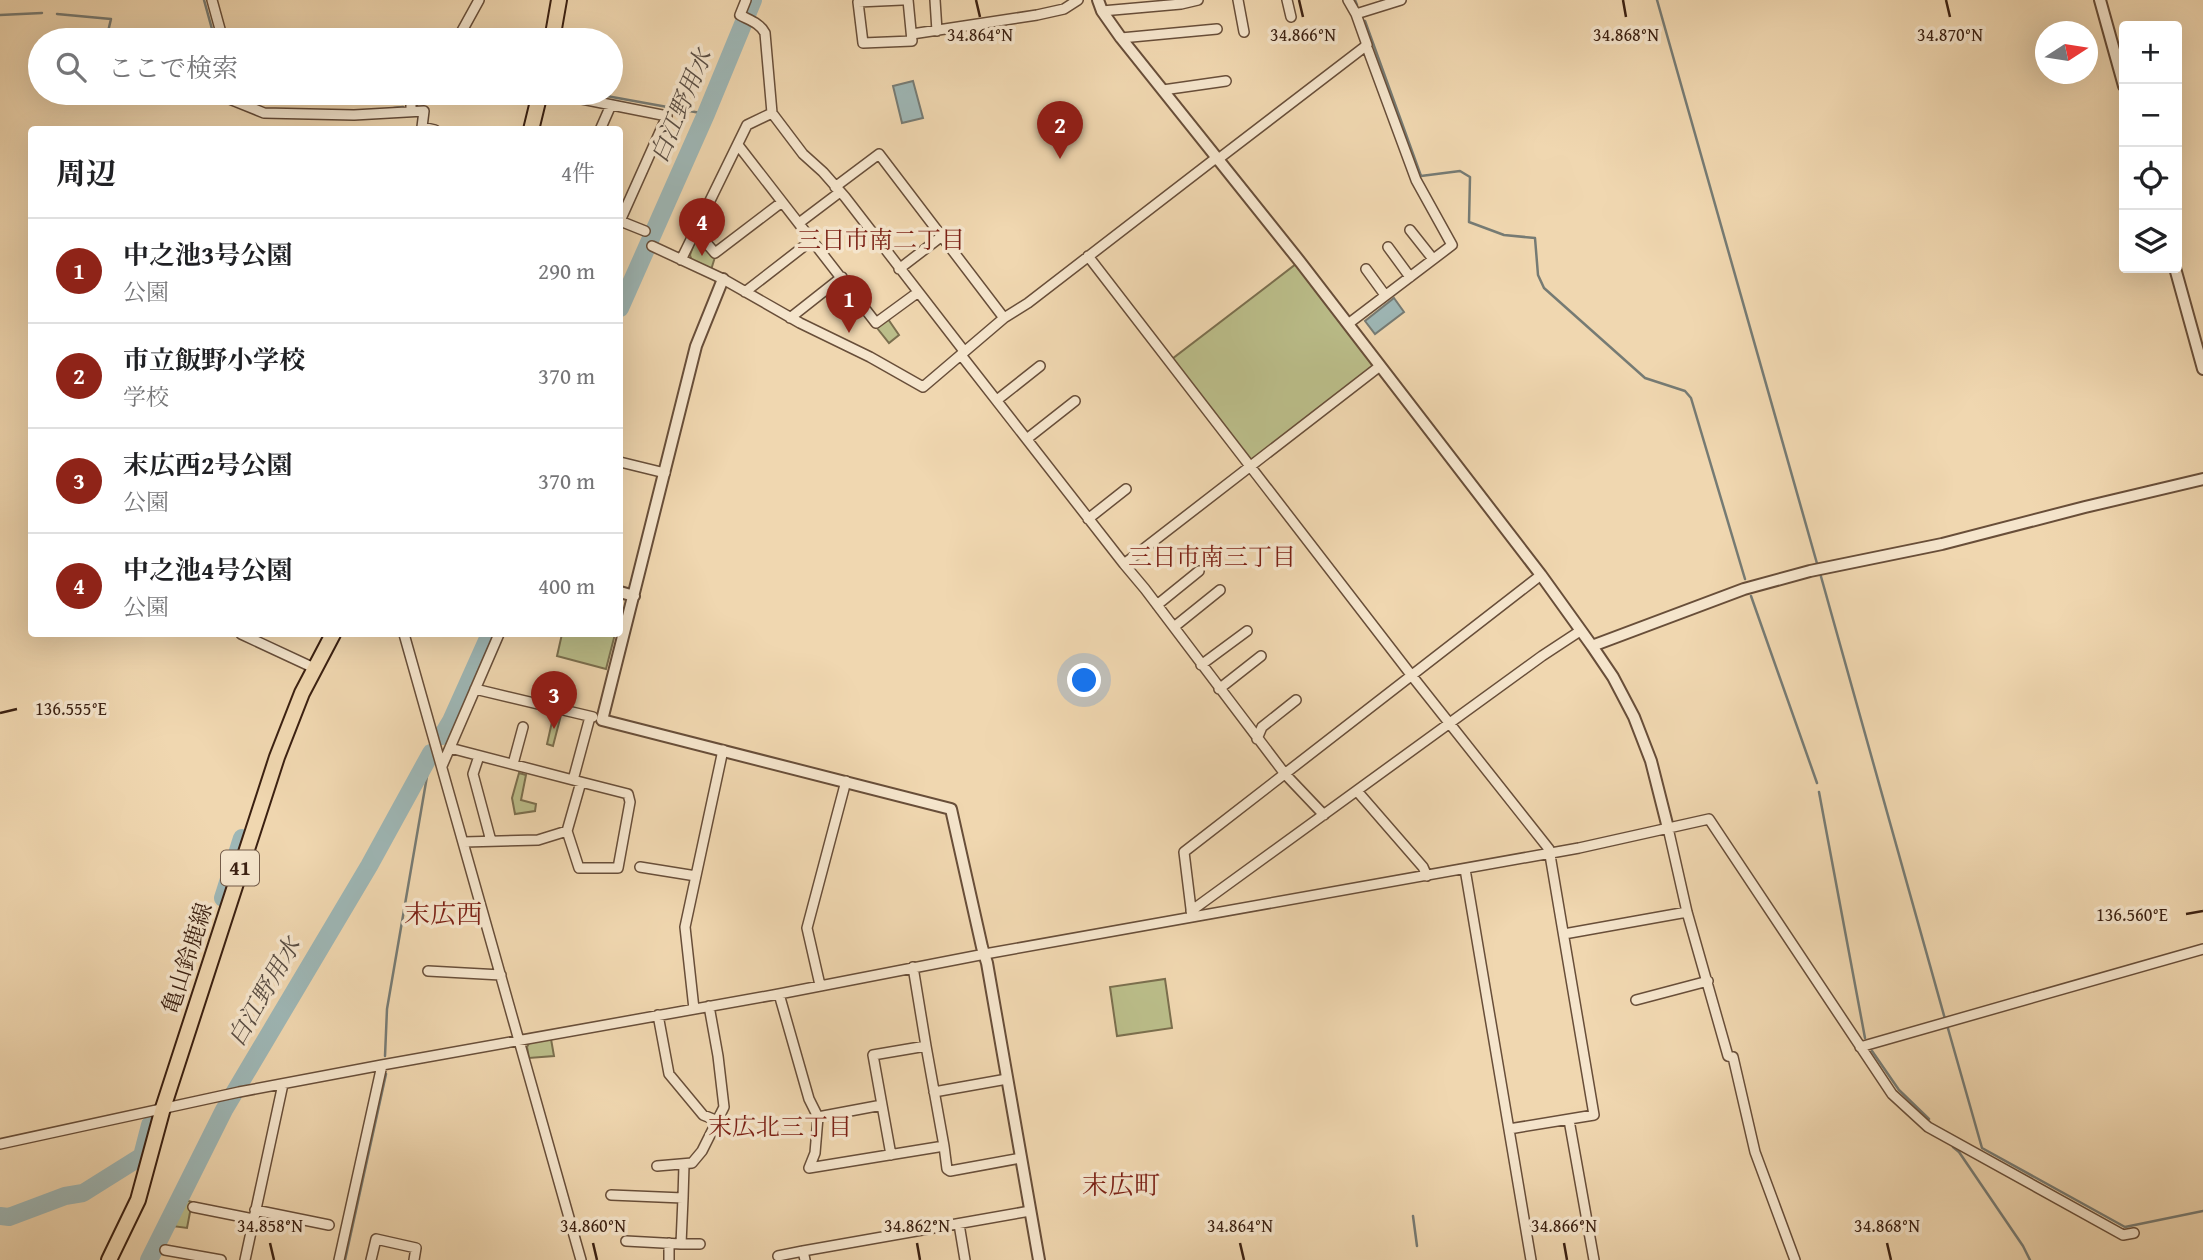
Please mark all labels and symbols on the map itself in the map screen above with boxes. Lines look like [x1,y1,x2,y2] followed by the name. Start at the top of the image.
[947,21,1013,48] text: 34.864°N
[1270,21,1336,48] text: 34.866°N
[1593,21,1659,48] text: 34.868°N
[1917,21,1983,48] text: 34.870°N
[2035,21,2098,84] north arrow
[641,42,721,168] water label: 白江野用水
[1037,101,1083,159] pin: 2
[679,198,725,256] pin: 4
[797,222,965,257] district label: 三日市南二丁目
[826,275,872,333] pin: 1
[1128,539,1296,574] district label: 三日市南三丁目
[1067,663,1101,697] your location
[531,671,577,729] pin: 3
[35,695,107,722] text: 136.555°E
[221,850,259,886] road number: 41
[404,894,482,933] district label: 末広西
[153,898,220,1018] street label: 亀山鈴鹿線
[2096,901,2168,928] text: 136.560°E
[218,929,310,1052] water label: 白江野用水
[708,1109,852,1144] district label: 末広北三丁目
[1082,1165,1160,1204] district label: 末広町
[237,1212,303,1239] text: 34.858°N
[560,1212,626,1239] text: 34.860°N
[884,1212,950,1239] text: 34.862°N
[1207,1212,1273,1239] text: 34.864°N
[1531,1212,1597,1239] text: 34.866°N
[1854,1212,1920,1239] text: 34.868°N

